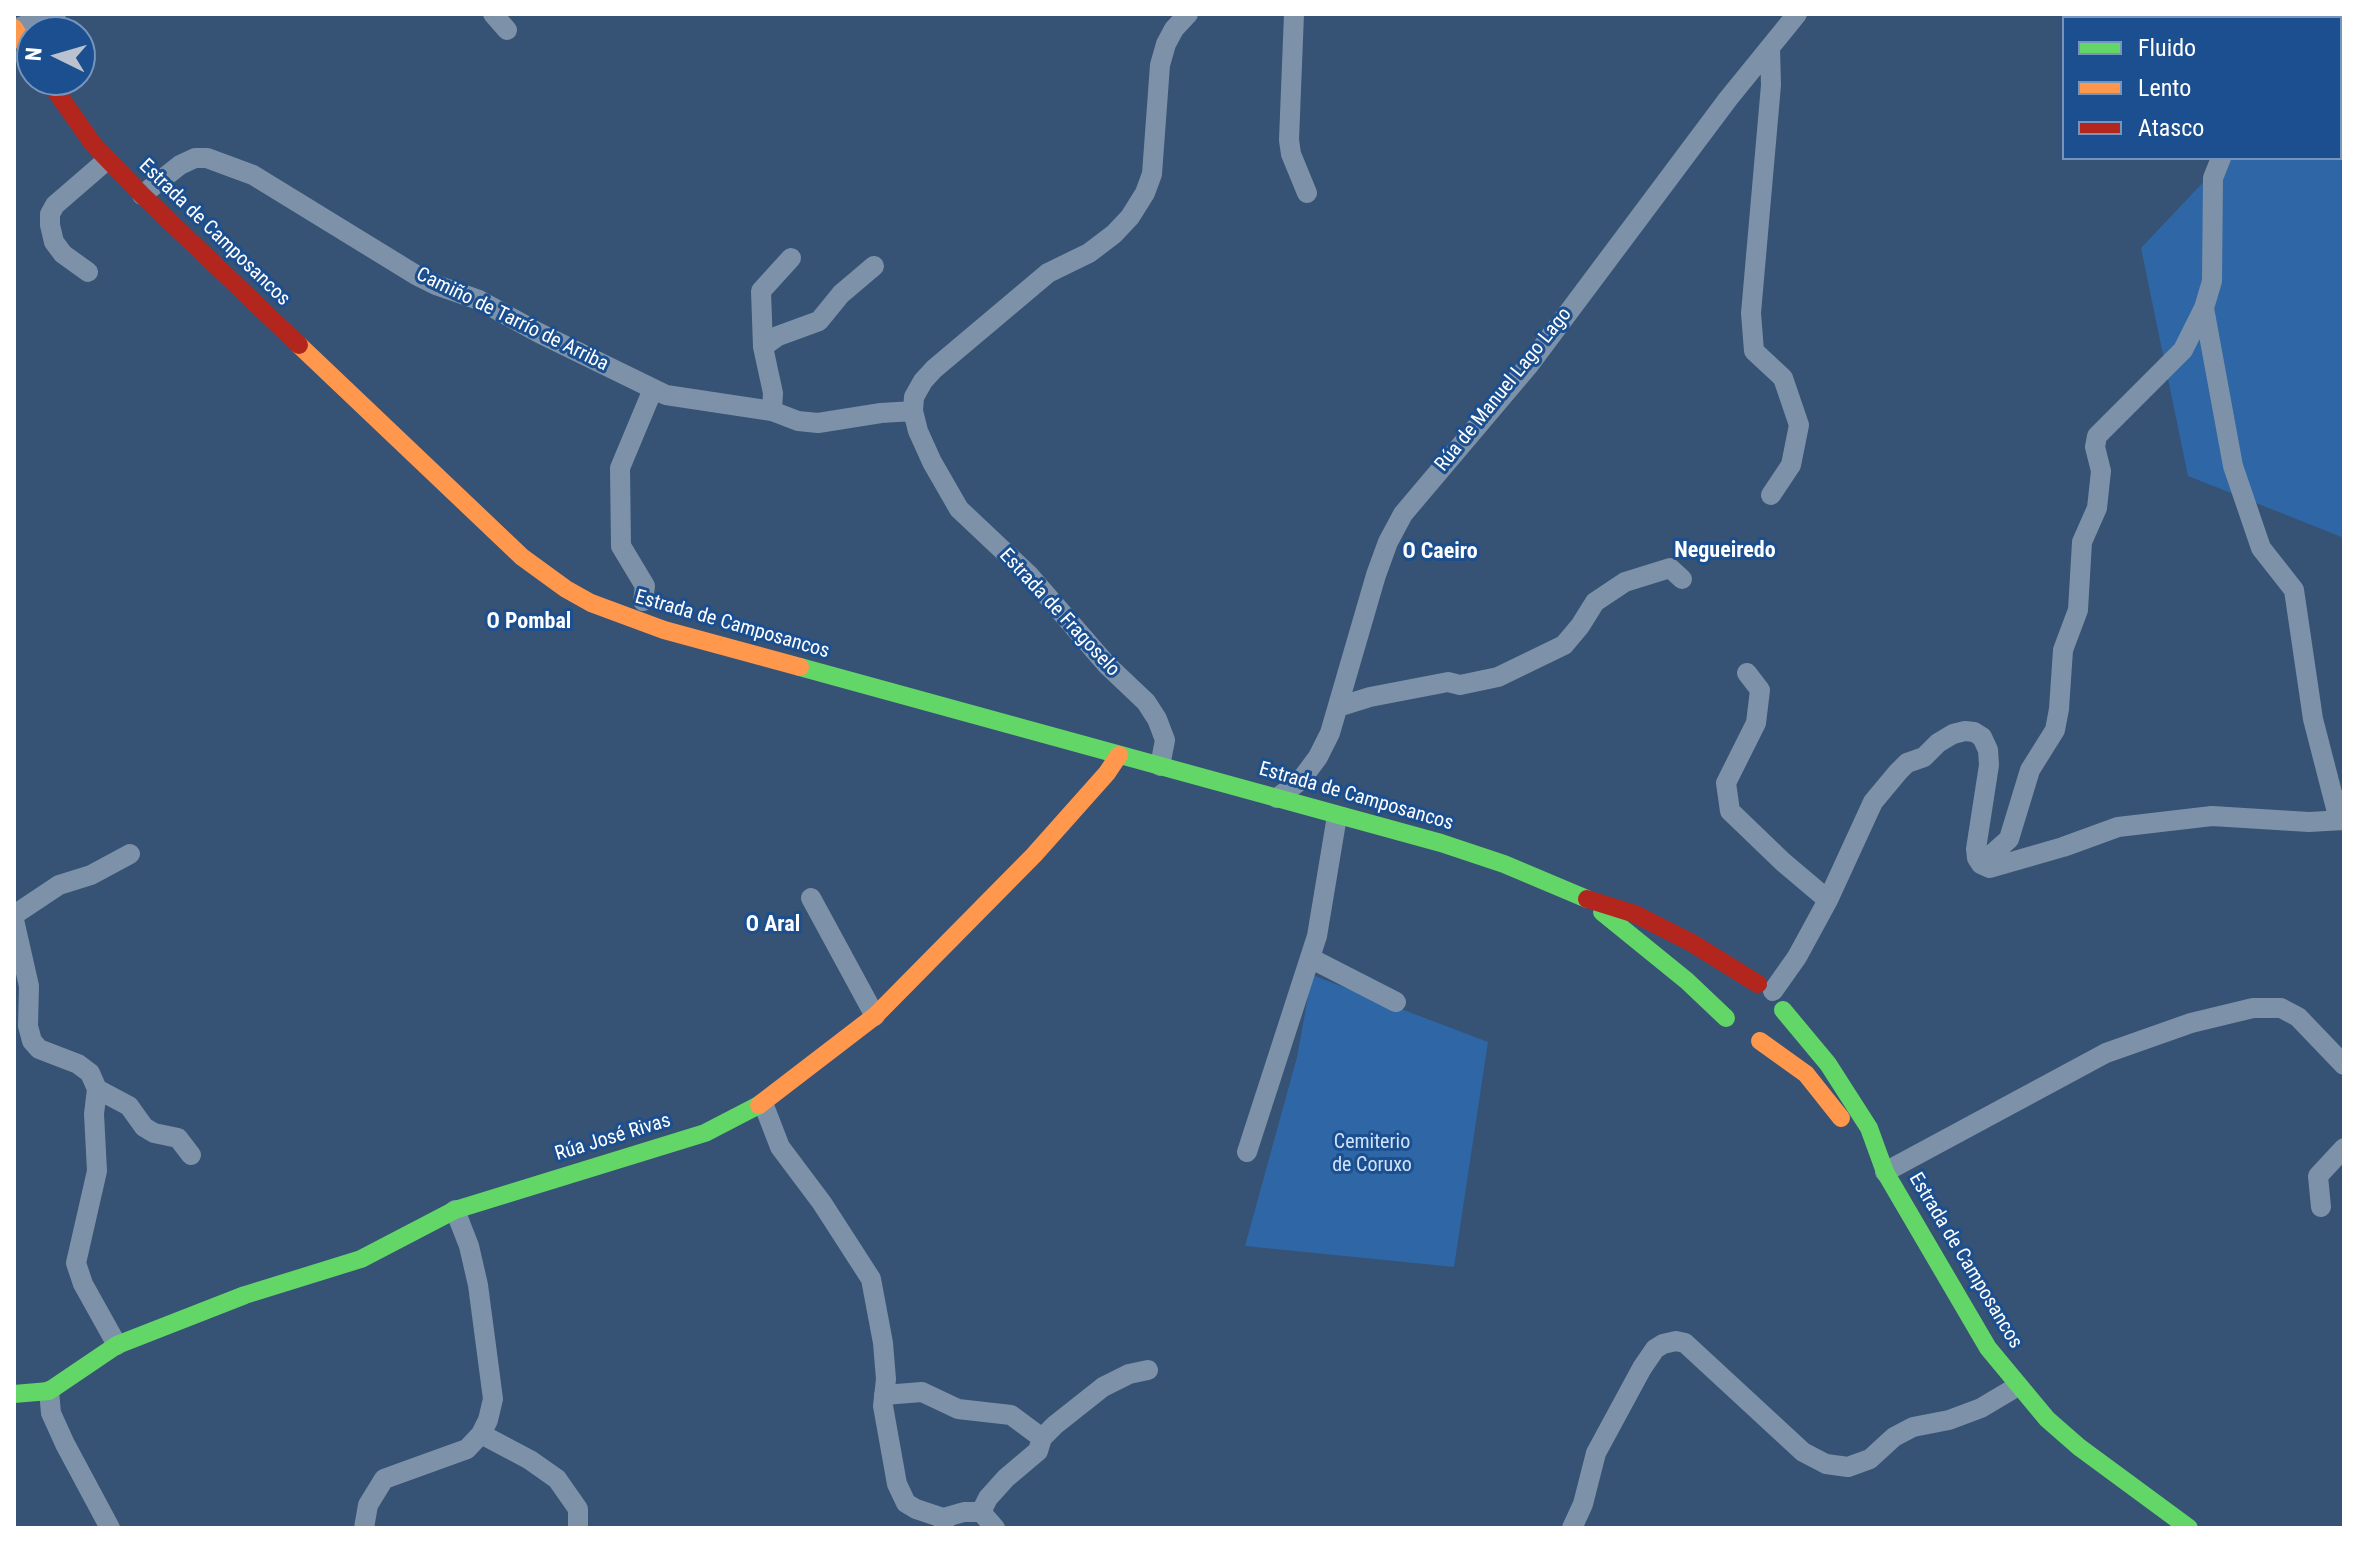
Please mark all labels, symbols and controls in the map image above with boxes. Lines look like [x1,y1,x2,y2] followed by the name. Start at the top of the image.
[16,16,96,96] north arrow
[2062,16,2342,160] legend
[2138,34,2196,62] text: Fluido
[21,46,47,62] text: N
[2138,74,2191,102] text: Lento
[2138,114,2204,142] text: Atasco
[133,155,295,311] street label: Estrada de Camposancos
[412,263,612,377] street label: Camiño de Tarrío de Arriba
[1431,303,1577,477] street label: Rúa de Manuel Lago Lago
[1674,538,1776,564] district label: Negueiredo
[1402,539,1478,565] district label: O Caeiro
[994,544,1124,682] street label: Estrada de Fragoselo
[632,586,832,664] street label: Estrada de Camposancos
[487,609,571,635] district label: O Pombal
[1256,758,1456,836] street label: Estrada de Camposancos
[746,912,800,938] district label: O Aral
[552,1109,674,1167] street label: Rúa José Rivas
[1332,1131,1412,1178] park label: Cemiterio de Coruxo
[1903,1169,2027,1353] street label: Estrada de Camposancos

